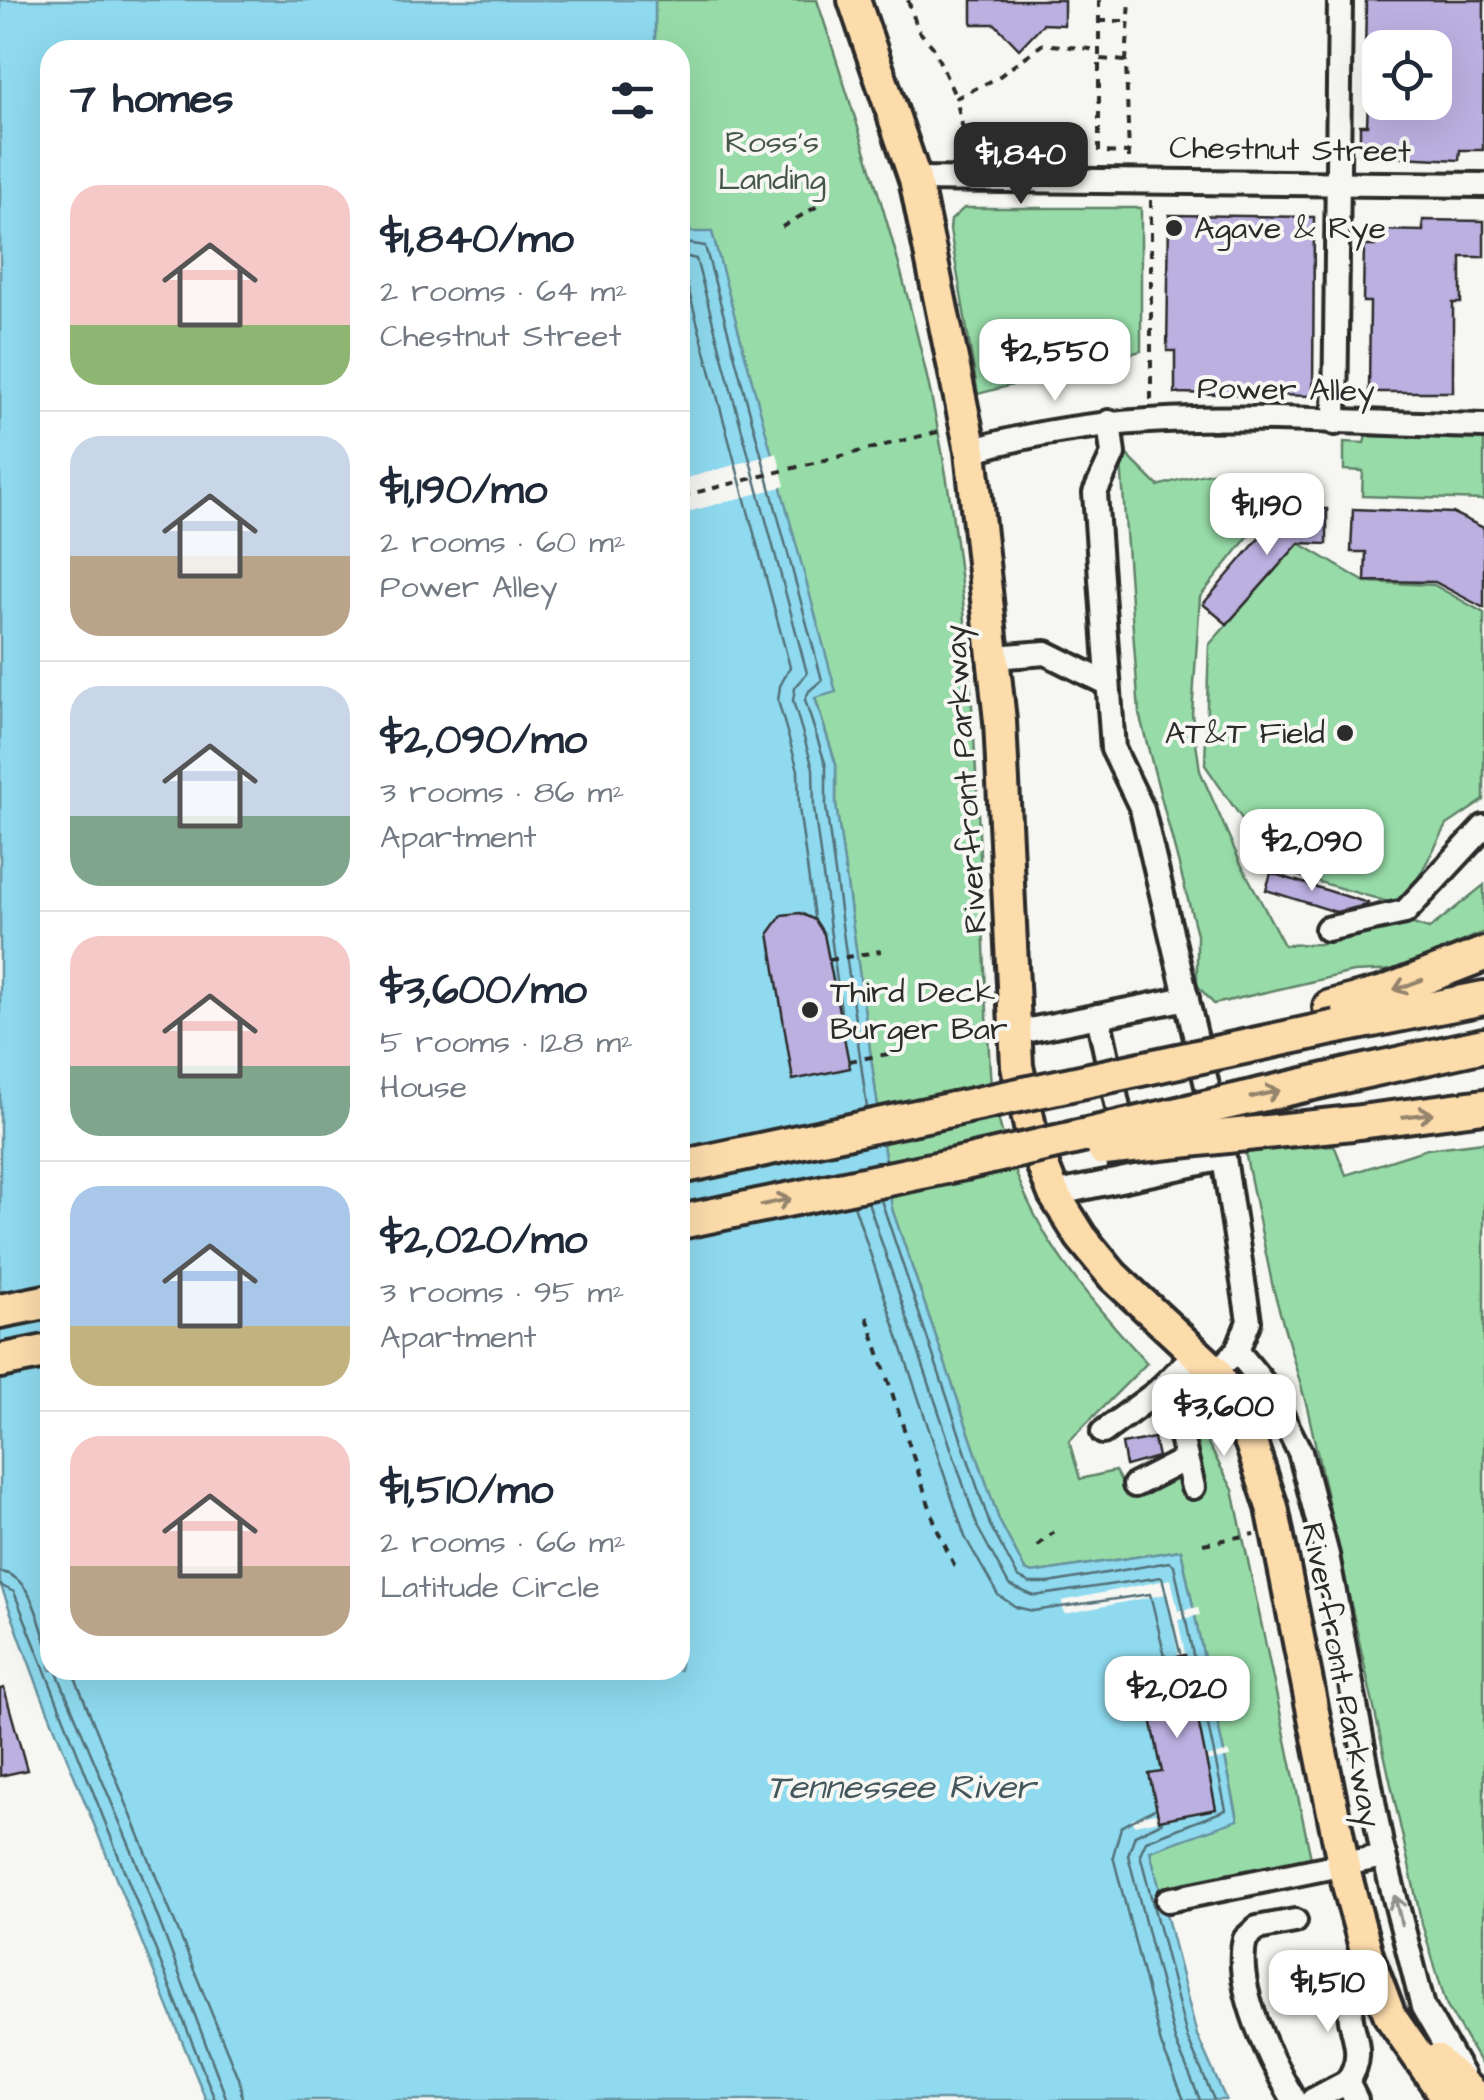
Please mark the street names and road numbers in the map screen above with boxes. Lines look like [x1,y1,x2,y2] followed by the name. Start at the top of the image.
[1169,125,1411,175] street label: Chestnut Street
[1197,366,1375,414] street label: Power Alley
[933,623,999,935] street label: Riverfront Parkway
[1289,1519,1393,1831] street label: Riverfront Parkway

